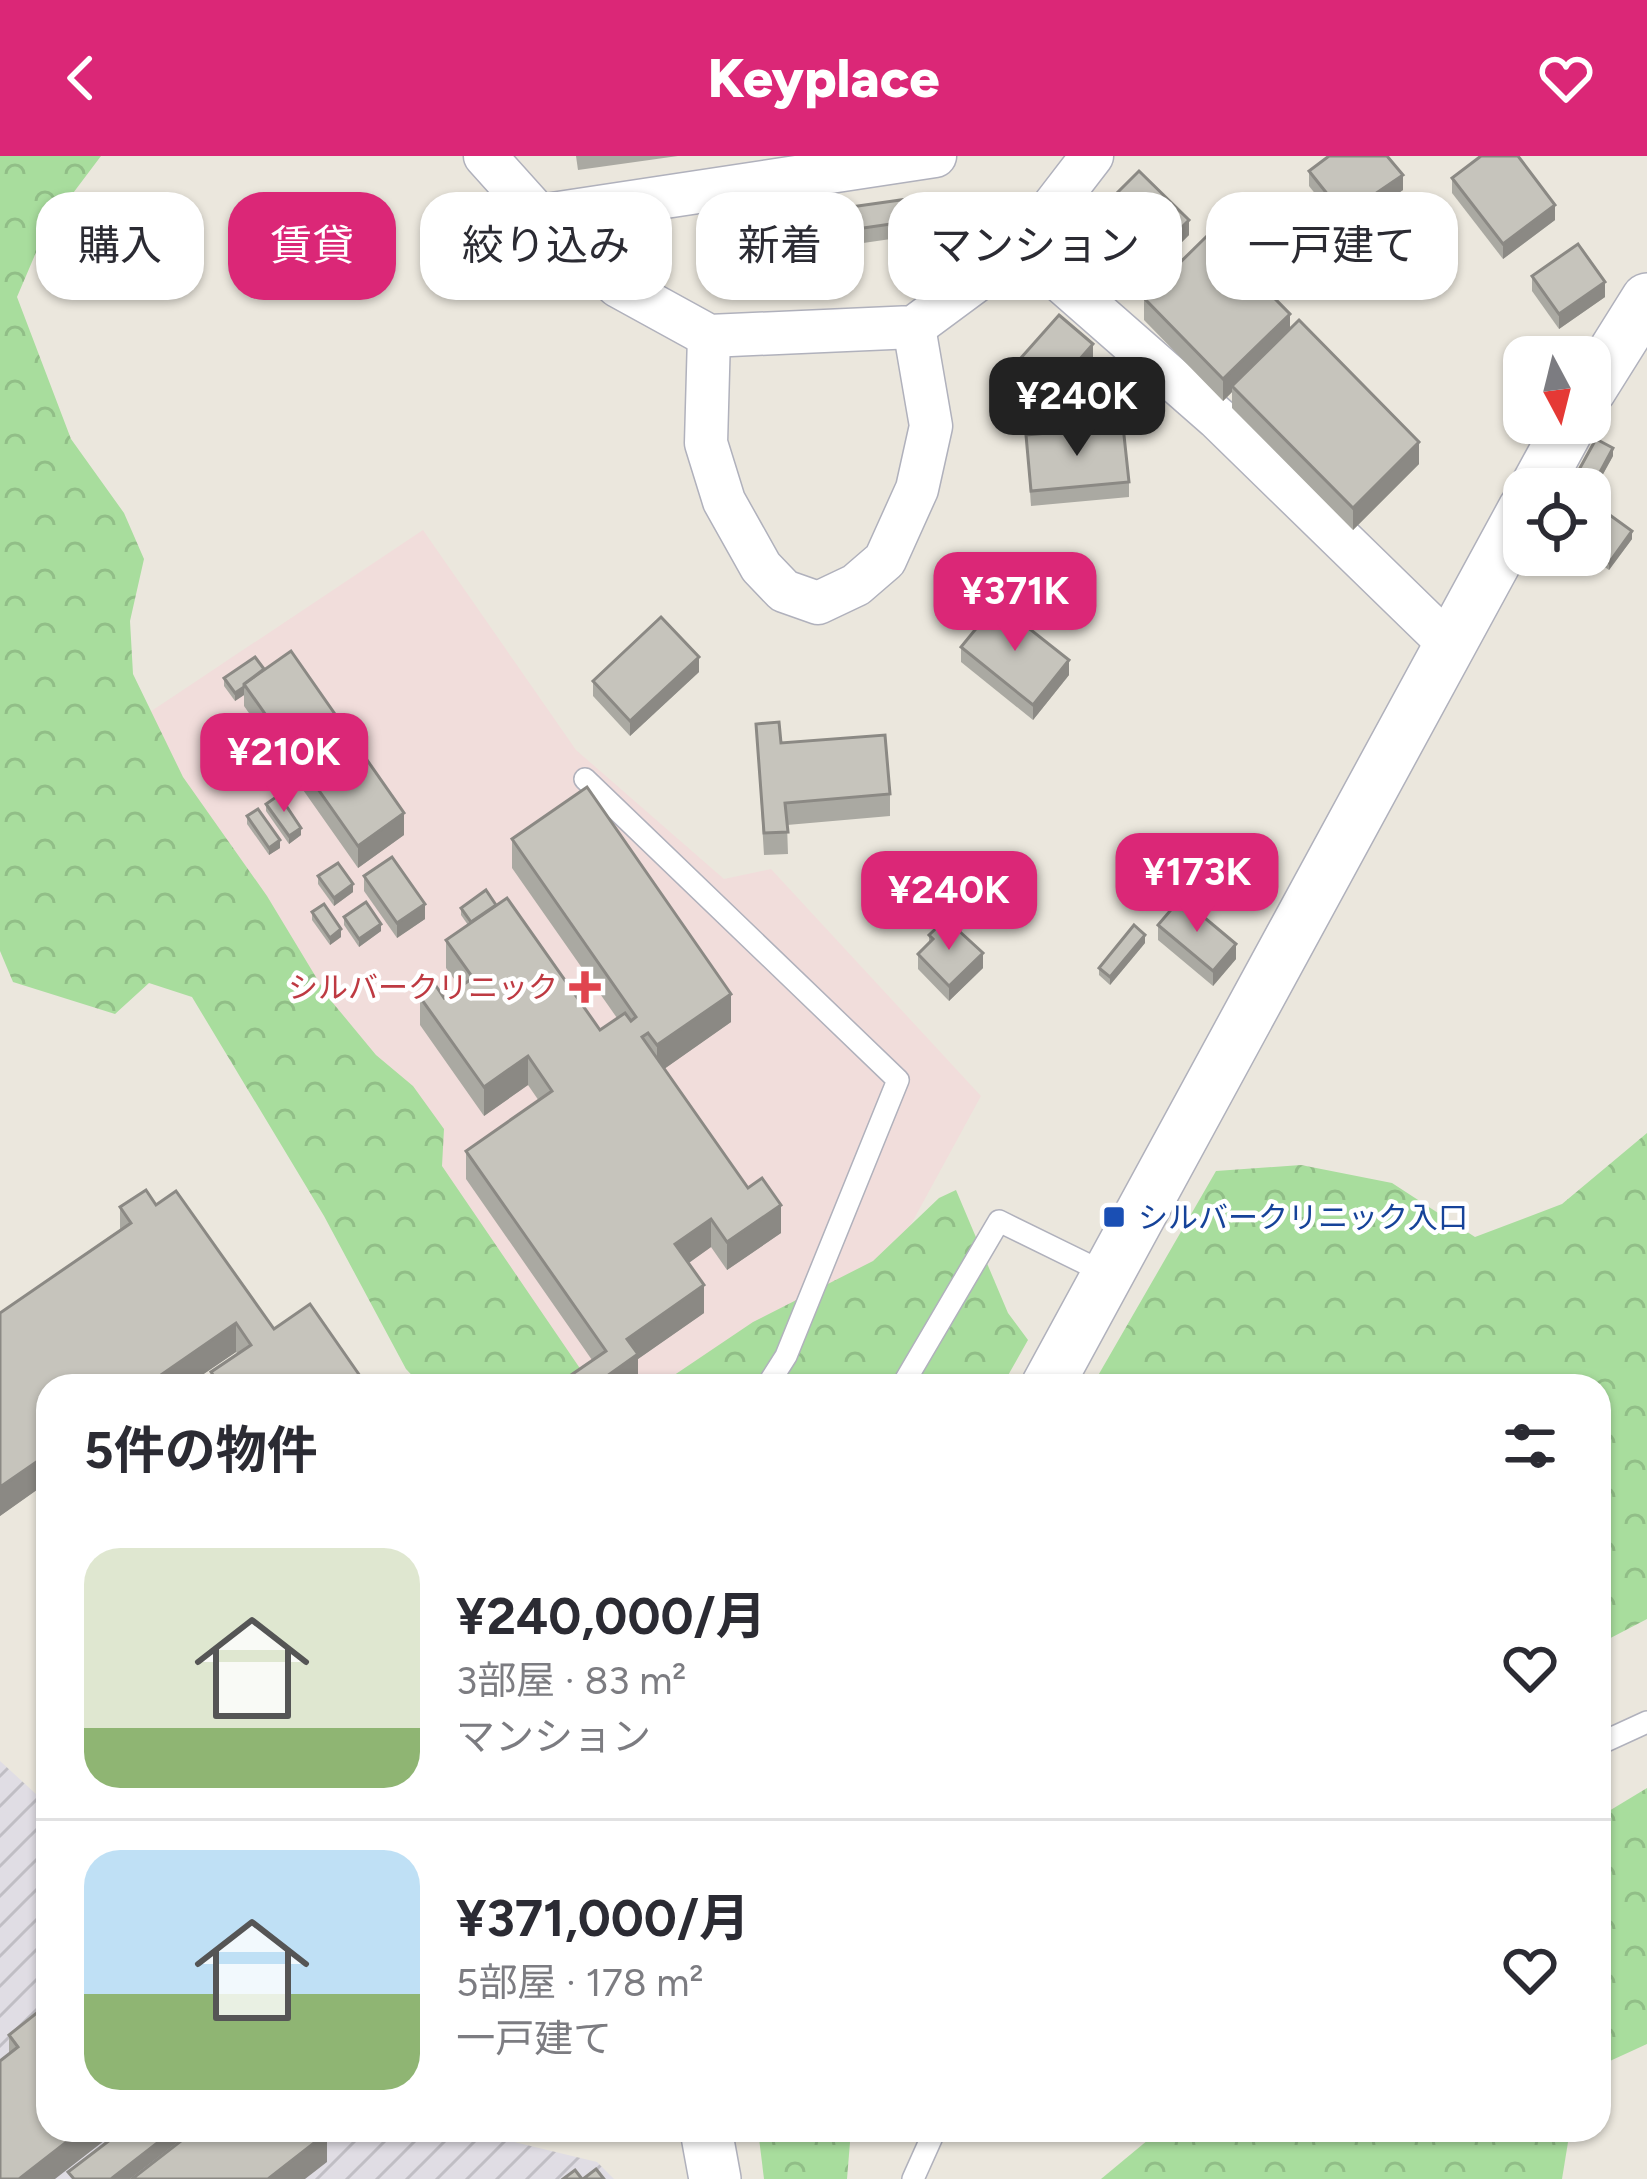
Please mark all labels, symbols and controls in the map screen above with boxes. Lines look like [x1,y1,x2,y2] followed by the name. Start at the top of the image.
[48,45,114,111] icon: back
[1533,45,1599,111] icon: heart
[708,46,939,111] text: Keyplace
[36,192,204,300] chip: 購入
[228,192,396,300] chip: 賃貸
[420,192,672,300] chip: 絞り込み
[696,192,864,300] chip: 新着
[888,192,1182,300] chip: マンション
[1206,192,1458,300] chip: 一戸建て
[1503,336,1611,444] north arrow
[1503,336,1611,576] map controls
[993,357,1161,459] pin: ¥240K
[1016,372,1138,419] text: ¥240K
[1503,468,1611,576] button: locate
[931,552,1099,654] pin: ¥371K
[960,567,1070,614] text: ¥371K
[200,713,368,815] pin: ¥210K
[227,728,341,775] text: ¥210K
[1113,833,1281,935] pin: ¥173K
[1142,848,1252,895] text: ¥173K
[865,851,1033,953] pin: ¥240K
[888,866,1010,913] text: ¥240K
[288,969,558,1006] place label: シルバークリニック
[569,971,601,1003] marker: シルバークリニック
[1138,1199,1468,1236] place label: シルバークリニック入口
[1101,1204,1127,1230] marker: シルバークリニック入口
[1497,1413,1563,1479] icon: filters
[84,1420,318,1481] text: 5件の物件
[456,1586,767,1647] text: ¥240,000/月
[180,1596,324,1740] icon: home
[1497,1635,1563,1701] icon: heart
[456,1657,686,1704] text: 3部屋 · 83 m²
[456,1713,651,1760] text: マンション
[456,1888,750,1949] text: ¥371,000/月
[180,1898,324,2042] icon: home
[1497,1937,1563,2003] icon: heart
[456,1959,704,2006] text: 5部屋 · 178 m²
[456,2015,612,2062] text: 一戸建て

